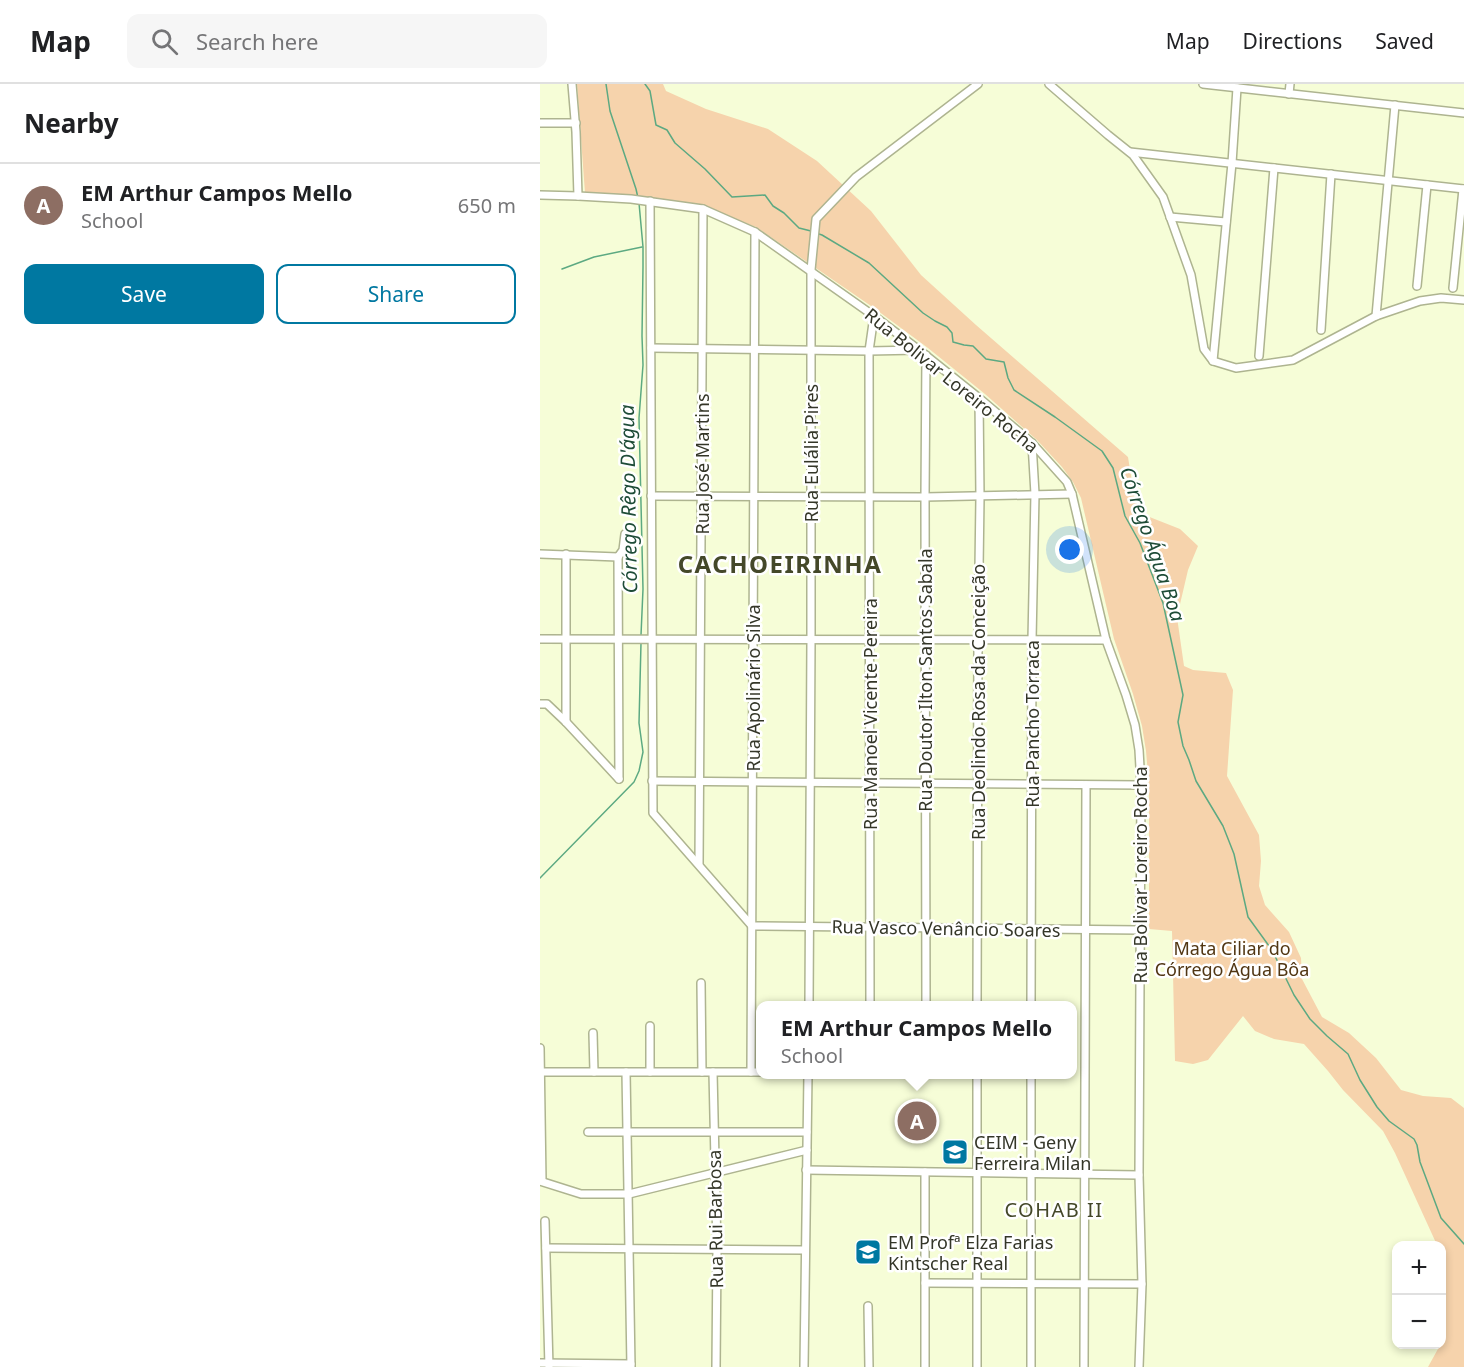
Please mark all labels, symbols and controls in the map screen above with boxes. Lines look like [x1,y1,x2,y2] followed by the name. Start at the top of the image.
[127,14,547,68] search box
[30,22,91,60] text: Map
[148,25,181,58] icon: search
[196,26,318,56] text: Search here
[1166,27,1210,55] text: Map
[1243,27,1342,55] text: Directions
[1375,27,1434,55] text: Saved
[24,105,119,141] text: Nearby
[81,177,352,207] text: EM Arthur Campos Mello
[37,192,50,219] text: A
[458,192,516,219] text: 650 m
[81,207,143,234] text: School
[24,264,264,324] button: Save
[276,264,516,324] button: Share
[860,302,1044,458] street label: Rua Bolivar Loreiro Rocha
[799,384,823,522] street label: Rua Eulália Pires
[690,393,714,535] street label: Rua José Martins
[613,404,643,594] water label: Córrego Rêgo D'água
[1114,463,1192,625] water label: Córrego Água Boa
[1055,535,1084,564] your location
[678,547,882,580] district label: CACHOEIRINHA
[913,548,937,812] street label: Rua Doutor Ilton Santos Sabala
[966,564,990,840] street label: Rua Deolindo Rosa da Conceição
[858,598,882,830] street label: Rua Manoel Vicente Pereira
[741,604,765,772] street label: Rua Apolinário Silva
[1020,640,1044,808] street label: Rua Pancho Torraca
[1128,766,1152,984] street label: Rua Bolivar Loreiro Rocha
[831,914,1061,942] street label: Rua Vasco Venâncio Soares
[1155,936,1309,981] park label: Mata Ciliar do Córrego Água Bôa
[756,1001,1077,1079] popup
[781,1012,1052,1042] text: EM Arthur Campos Mello
[781,1042,843,1069] text: School
[898,1098,937,1144] pin: A
[974,1130,1092,1175] place label: CEIM - Geny Ferreira Milan
[940,1137,970,1167] school or university icon: CEIM - Geny Ferreira Milan
[702,1149,728,1289] street label: Rua Rui Barbosa
[1004,1196,1104,1223] district label: COHAB II
[888,1230,1053,1275] place label: EM Profª Elza Farias Kintscher Real
[853,1237,883,1267] school or university icon: EM Profª Elza Farias Kintscher Real
[1392,1241,1446,1349] map controls
[1392,1241,1446,1295] button: +
[1392,1295,1446,1349] button: −

